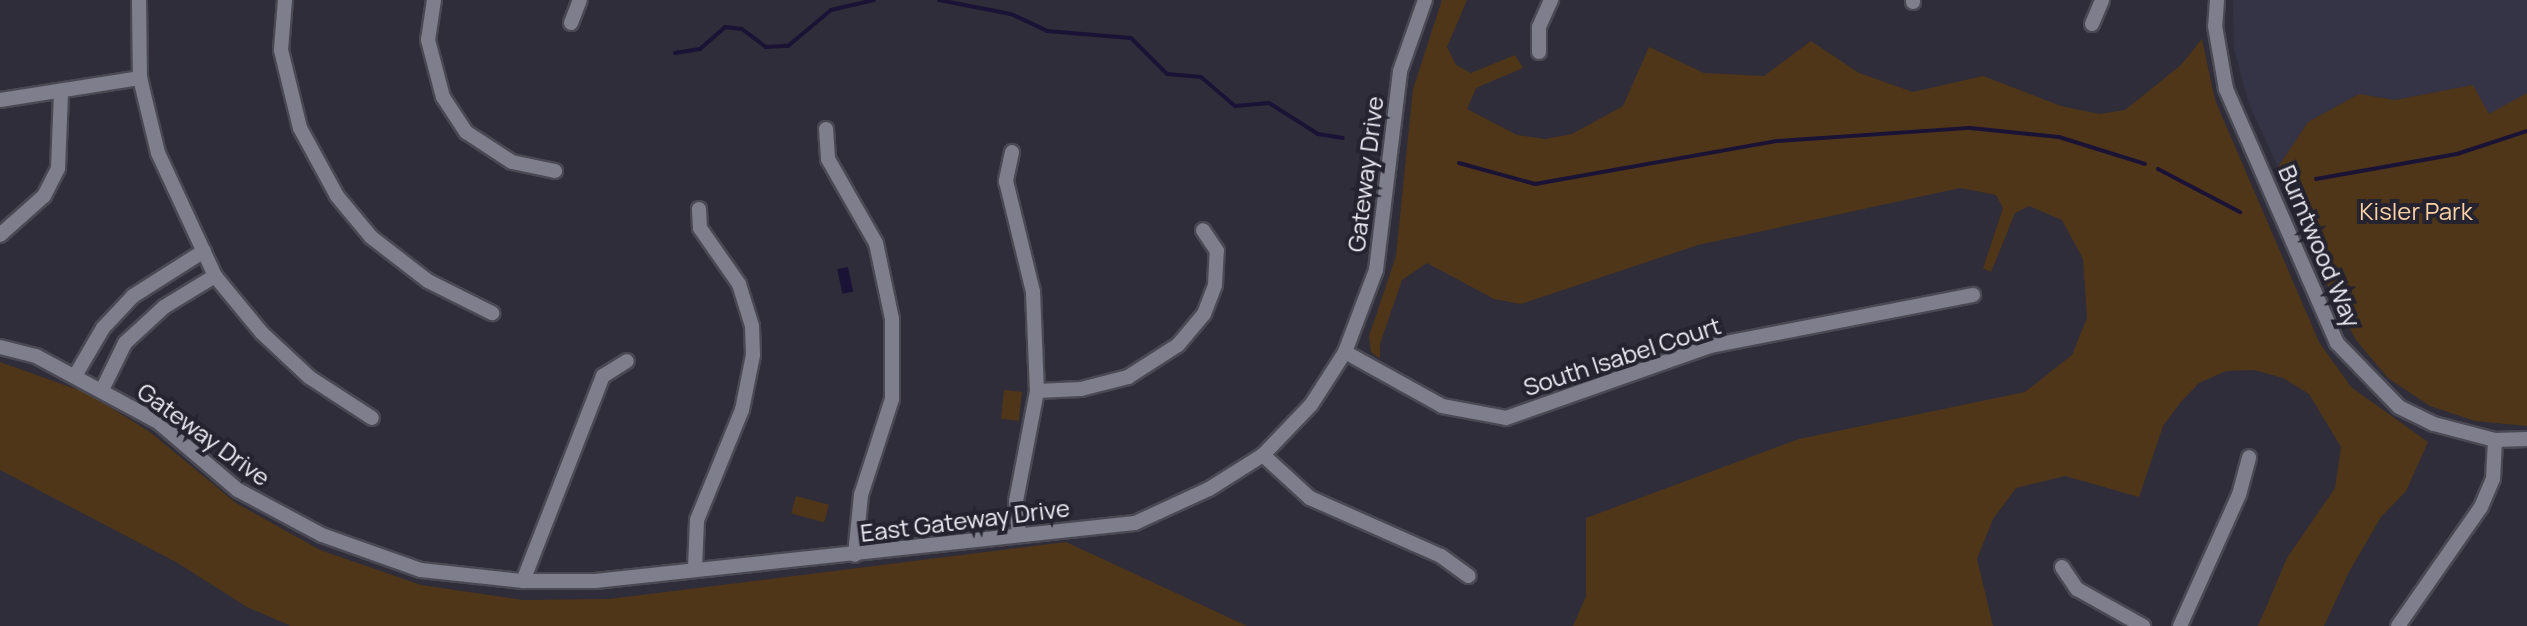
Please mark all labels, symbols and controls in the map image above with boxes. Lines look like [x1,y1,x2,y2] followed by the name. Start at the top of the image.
[1341,94,1389,254] street label: Gateway Drive
[2273,161,2367,331] street label: Burntwood Way
[2359,197,2473,225] park label: Kisler Park
[1520,310,1724,402] street label: South Isabel Court
[132,376,276,492] street label: Gateway Drive
[859,493,1071,547] street label: East Gateway Drive

